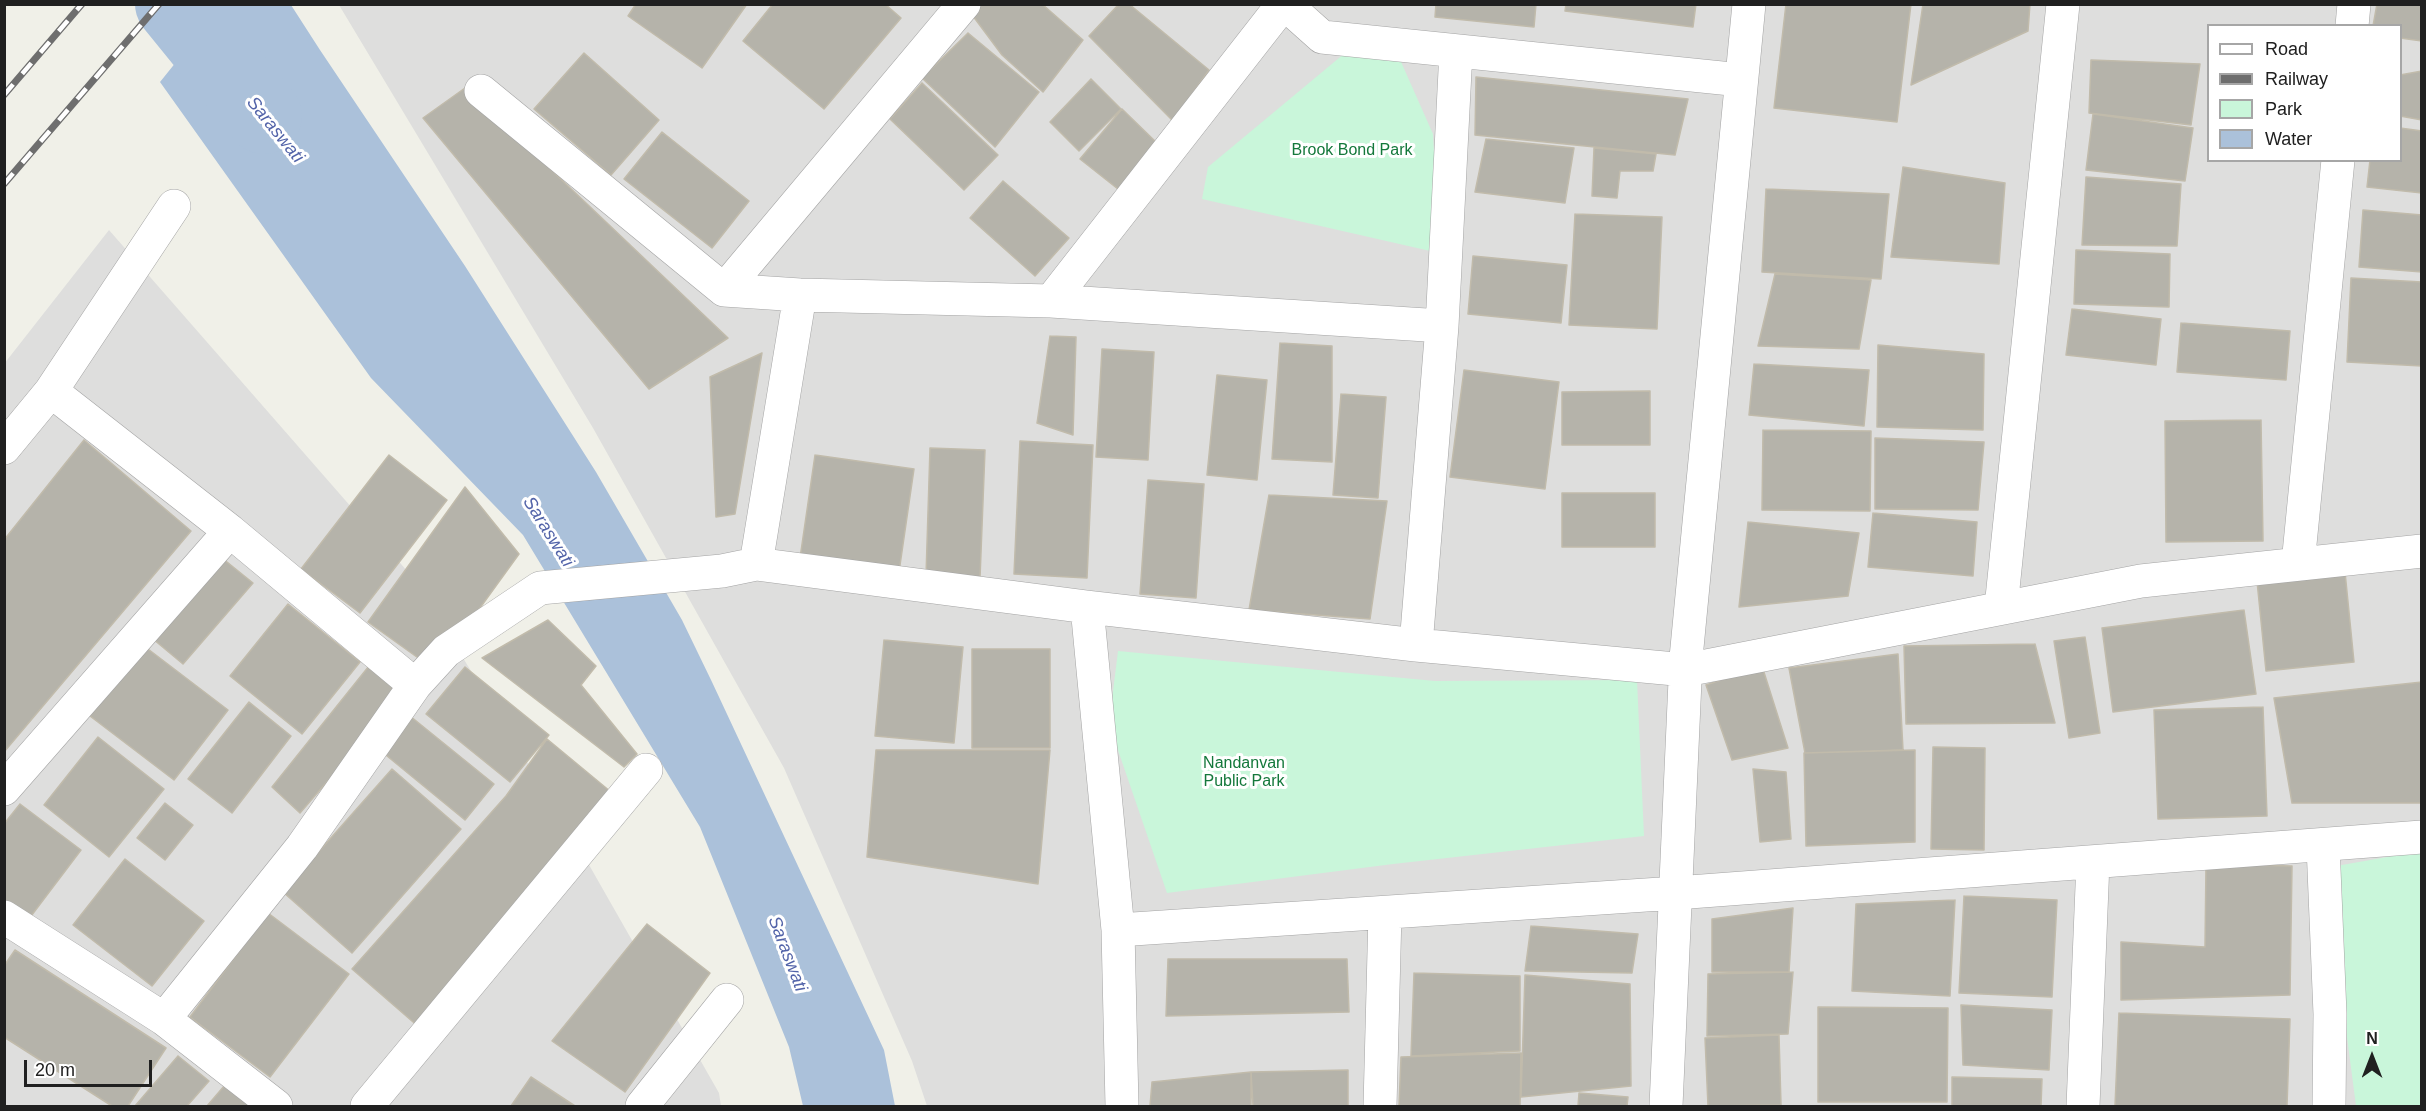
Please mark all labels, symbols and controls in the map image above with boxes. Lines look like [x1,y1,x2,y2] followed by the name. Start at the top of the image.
[2207,24,2402,162] legend
[2265,39,2308,59] text: Road
[2265,69,2328,89] text: Railway
[242,92,308,168] water label: Saraswati
[2265,99,2302,119] text: Park
[2265,129,2312,149] text: Water
[1292,141,1412,161] park label: Brook Bond Park
[518,493,578,571] water label: Saraswati
[1203,754,1285,792] park label: Nandanvan Public Park
[763,913,811,995] water label: Saraswati
[2342,1027,2402,1087] north arrow
[2366,1030,2378,1047] text: N
[27,1048,154,1086] scale bar
[35,1060,75,1080] text: 20 m

